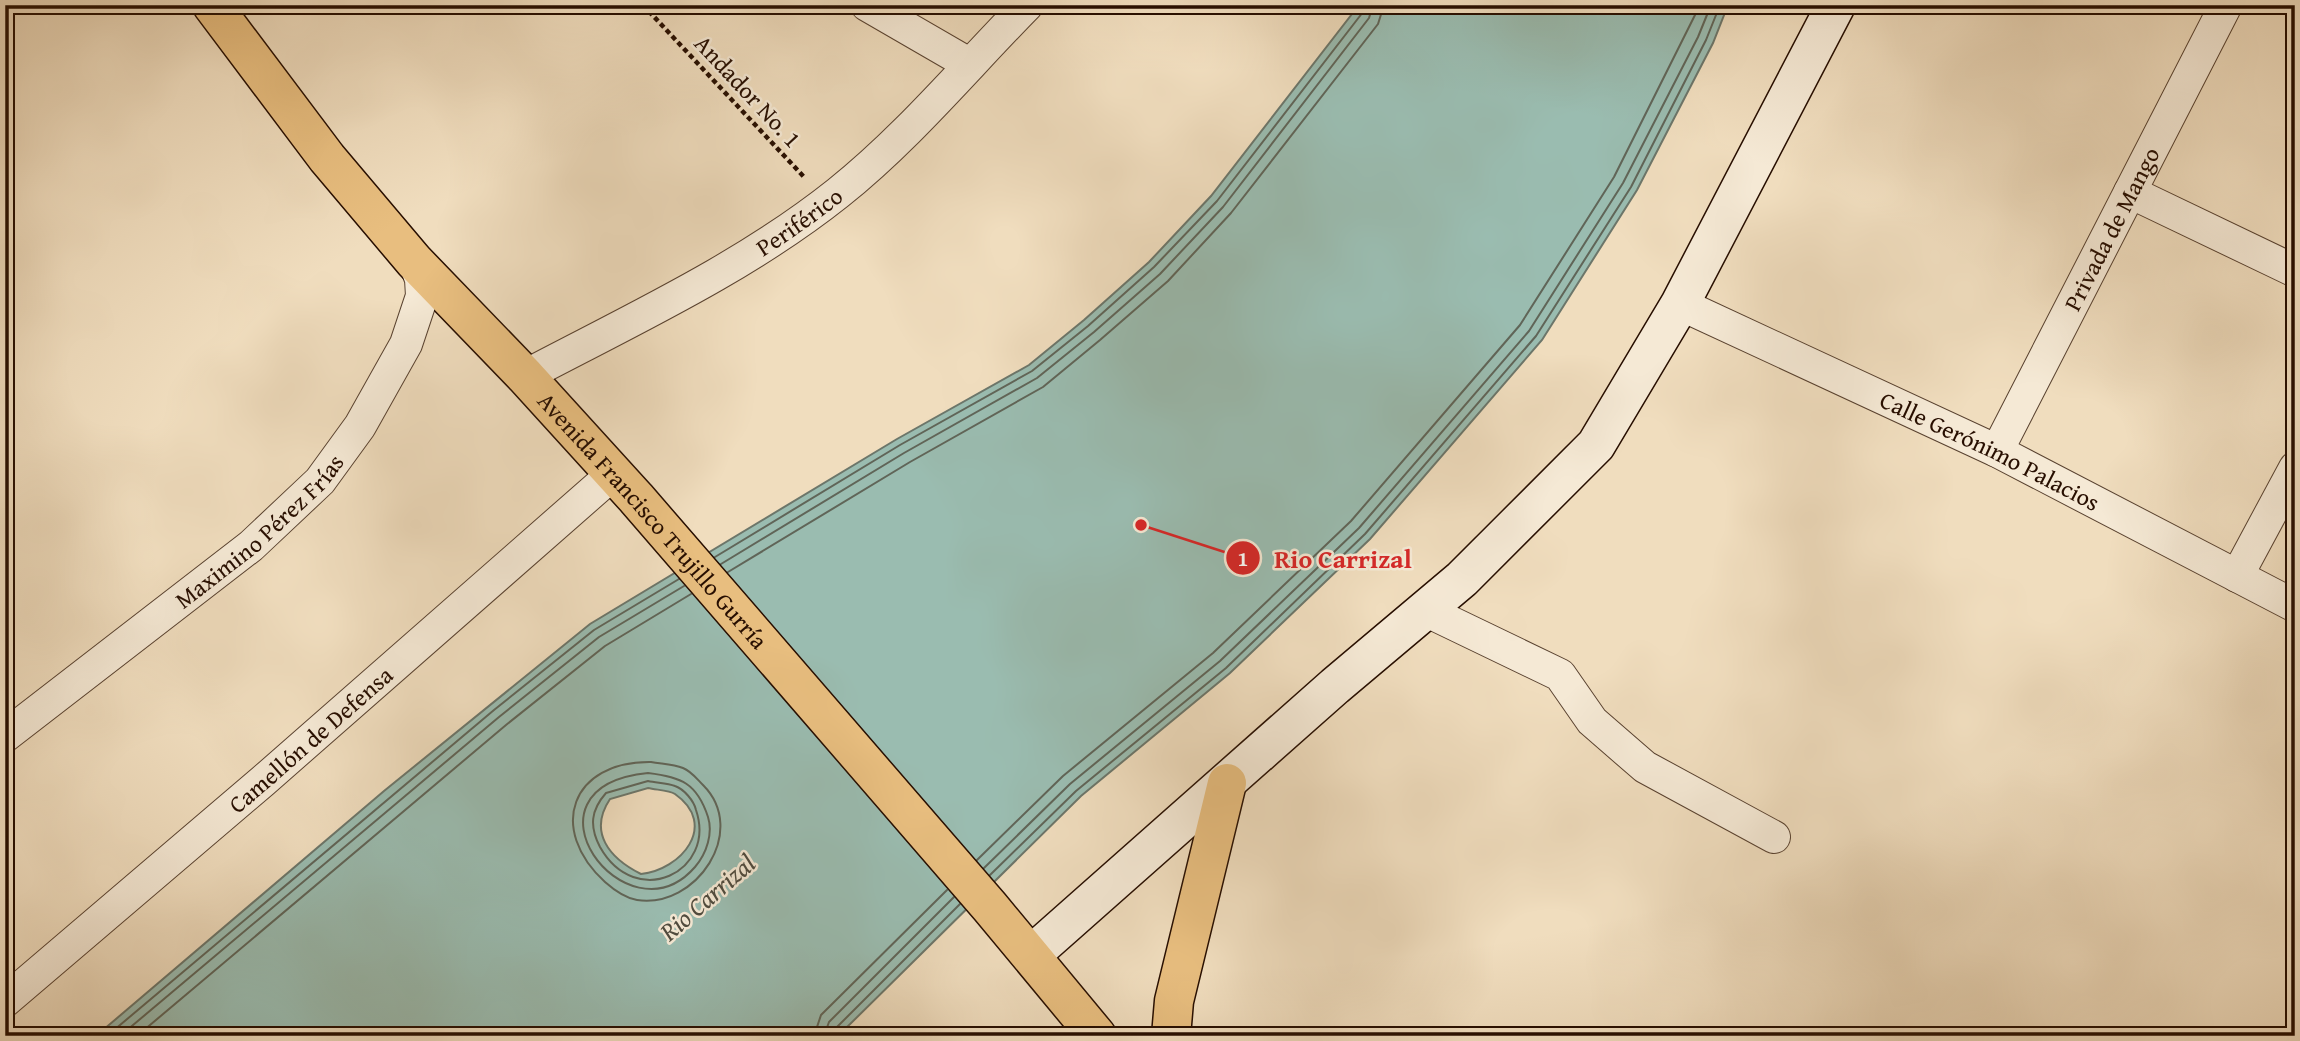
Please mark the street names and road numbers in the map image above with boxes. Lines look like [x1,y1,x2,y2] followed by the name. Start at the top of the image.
[686,27,810,155] street label: Andador No. 1
[2055,141,2168,317] street label: Privada de Mango
[749,178,850,264] street label: Periférico
[1875,382,2106,519] street label: Calle Gerónimo Palacios
[530,384,777,657] street label: Avenida Francisco Trujillo Gurría
[167,446,352,616] street label: Maximino Pérez Frías
[220,657,401,821] street label: Camellón de Defensa

